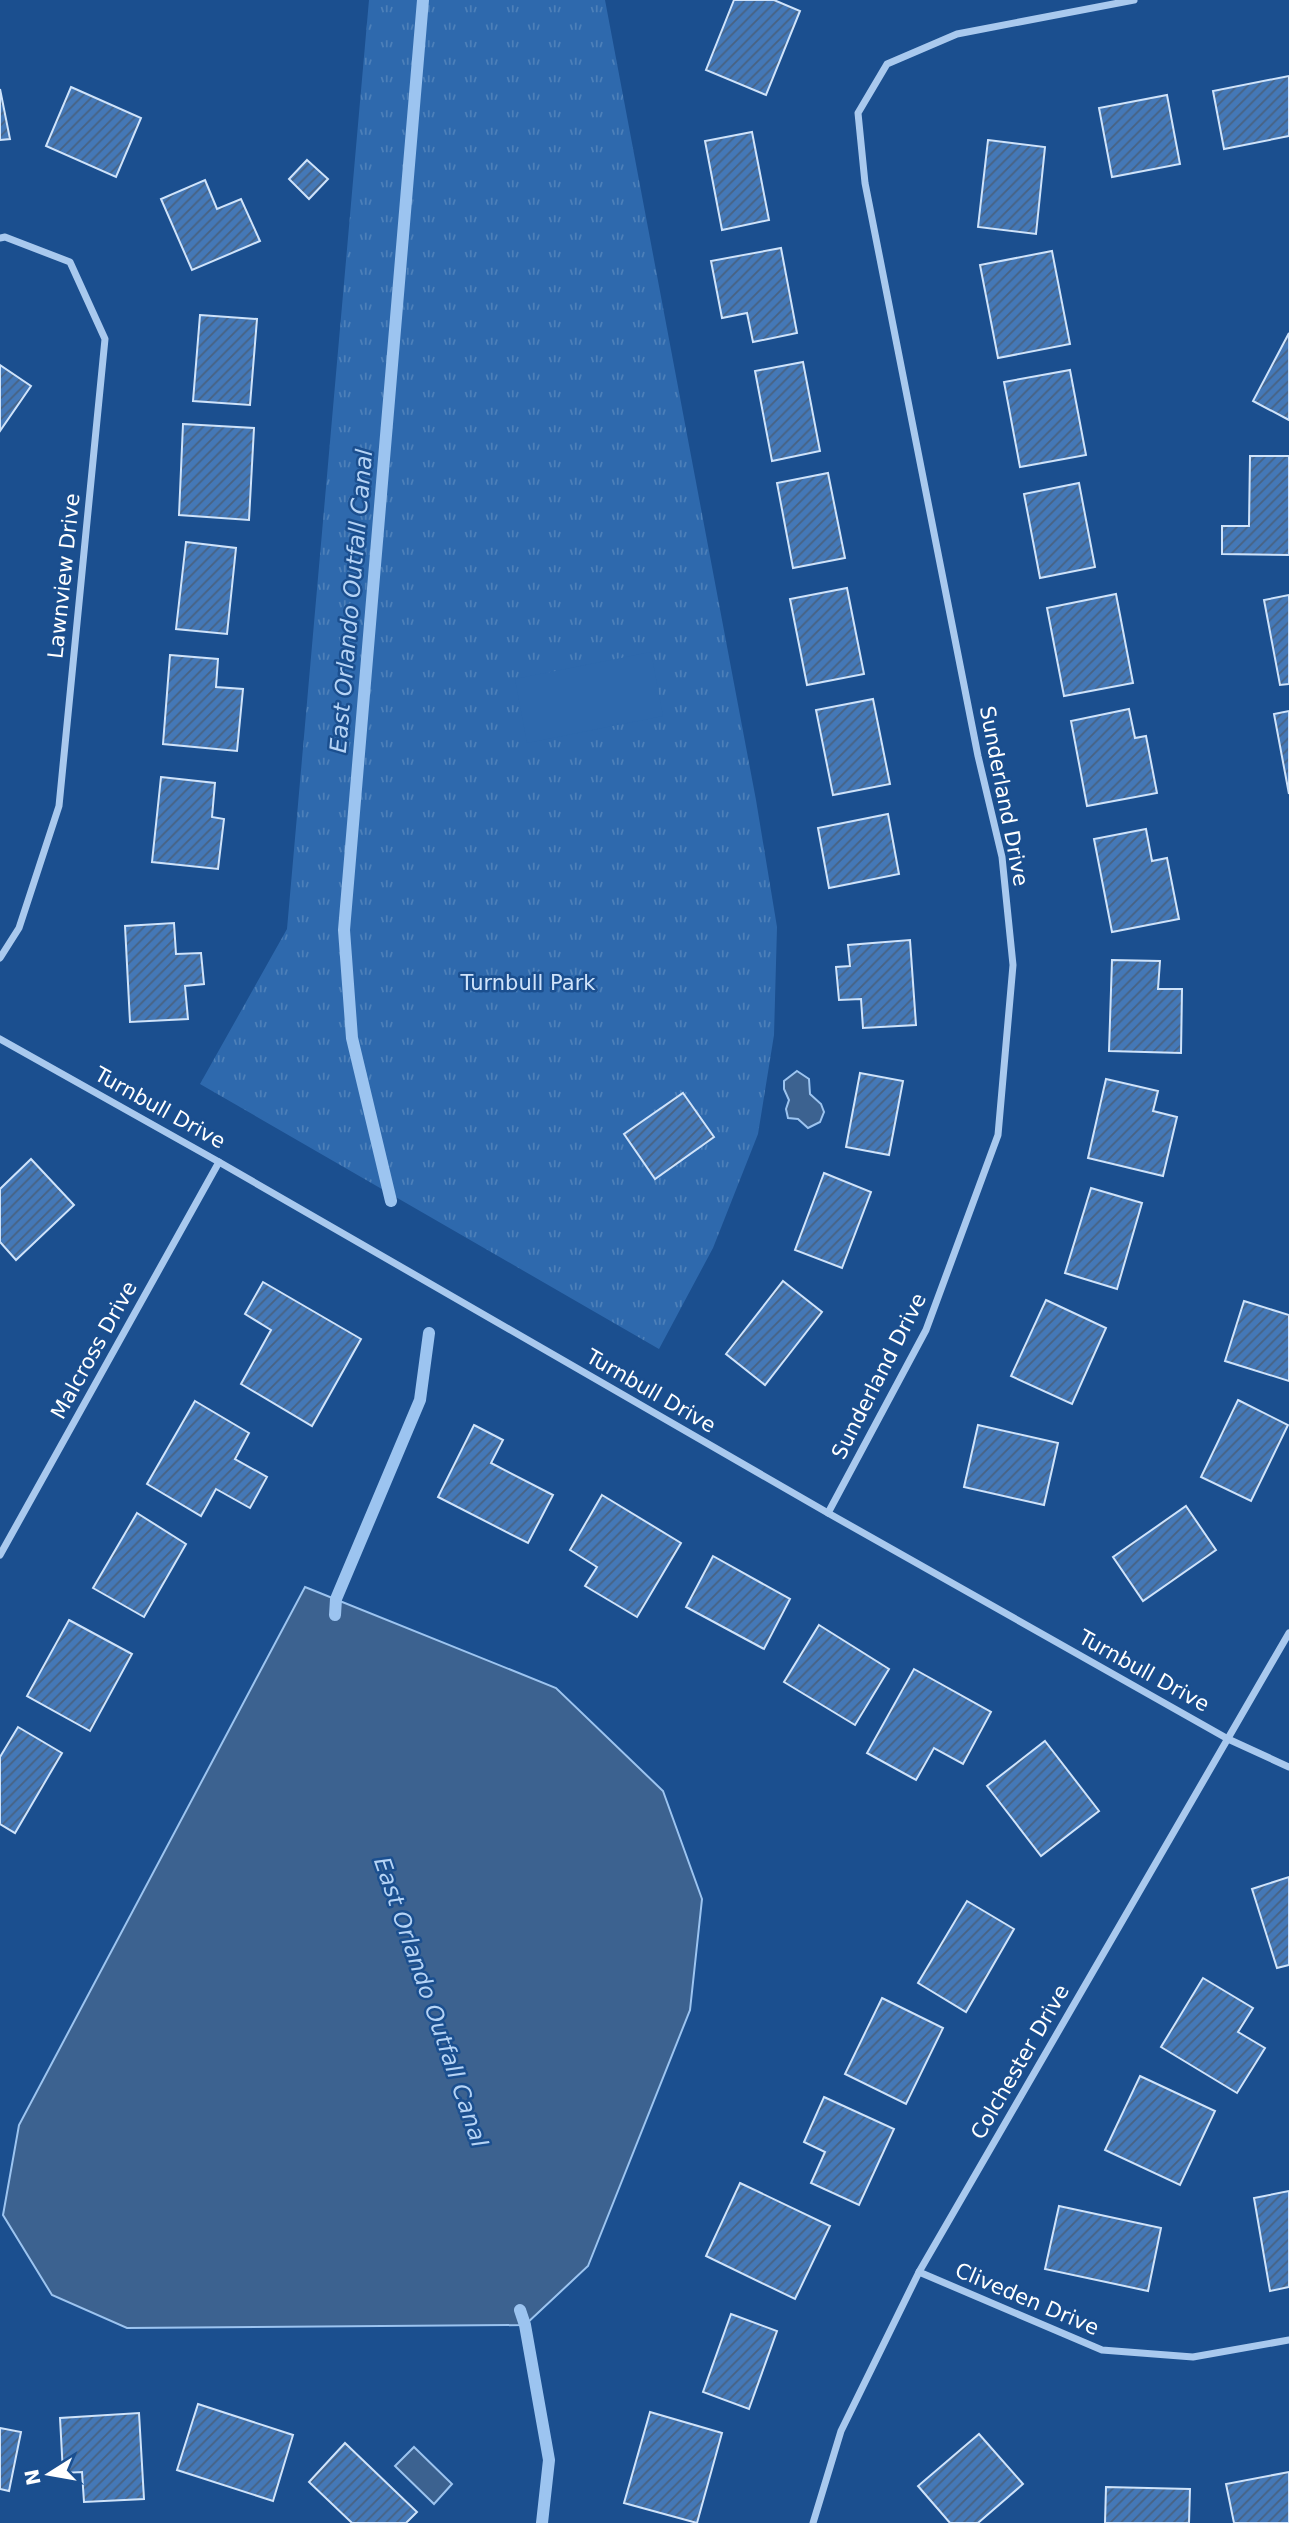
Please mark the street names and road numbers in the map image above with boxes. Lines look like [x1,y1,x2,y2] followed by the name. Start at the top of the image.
[43,492,85,660] street label: Lawnview Drive
[975,704,1033,888] street label: Sunderland Drive
[90,1062,229,1154] street label: Turnbull Drive
[46,1277,142,1423] street label: Malcross Drive
[827,1289,931,1463] street label: Sunderland Drive
[581,1344,720,1438] street label: Turnbull Drive
[1074,1625,1213,1717] street label: Turnbull Drive
[966,1980,1074,2144] street label: Colchester Drive
[951,2258,1103,2340] street label: Cliveden Drive

